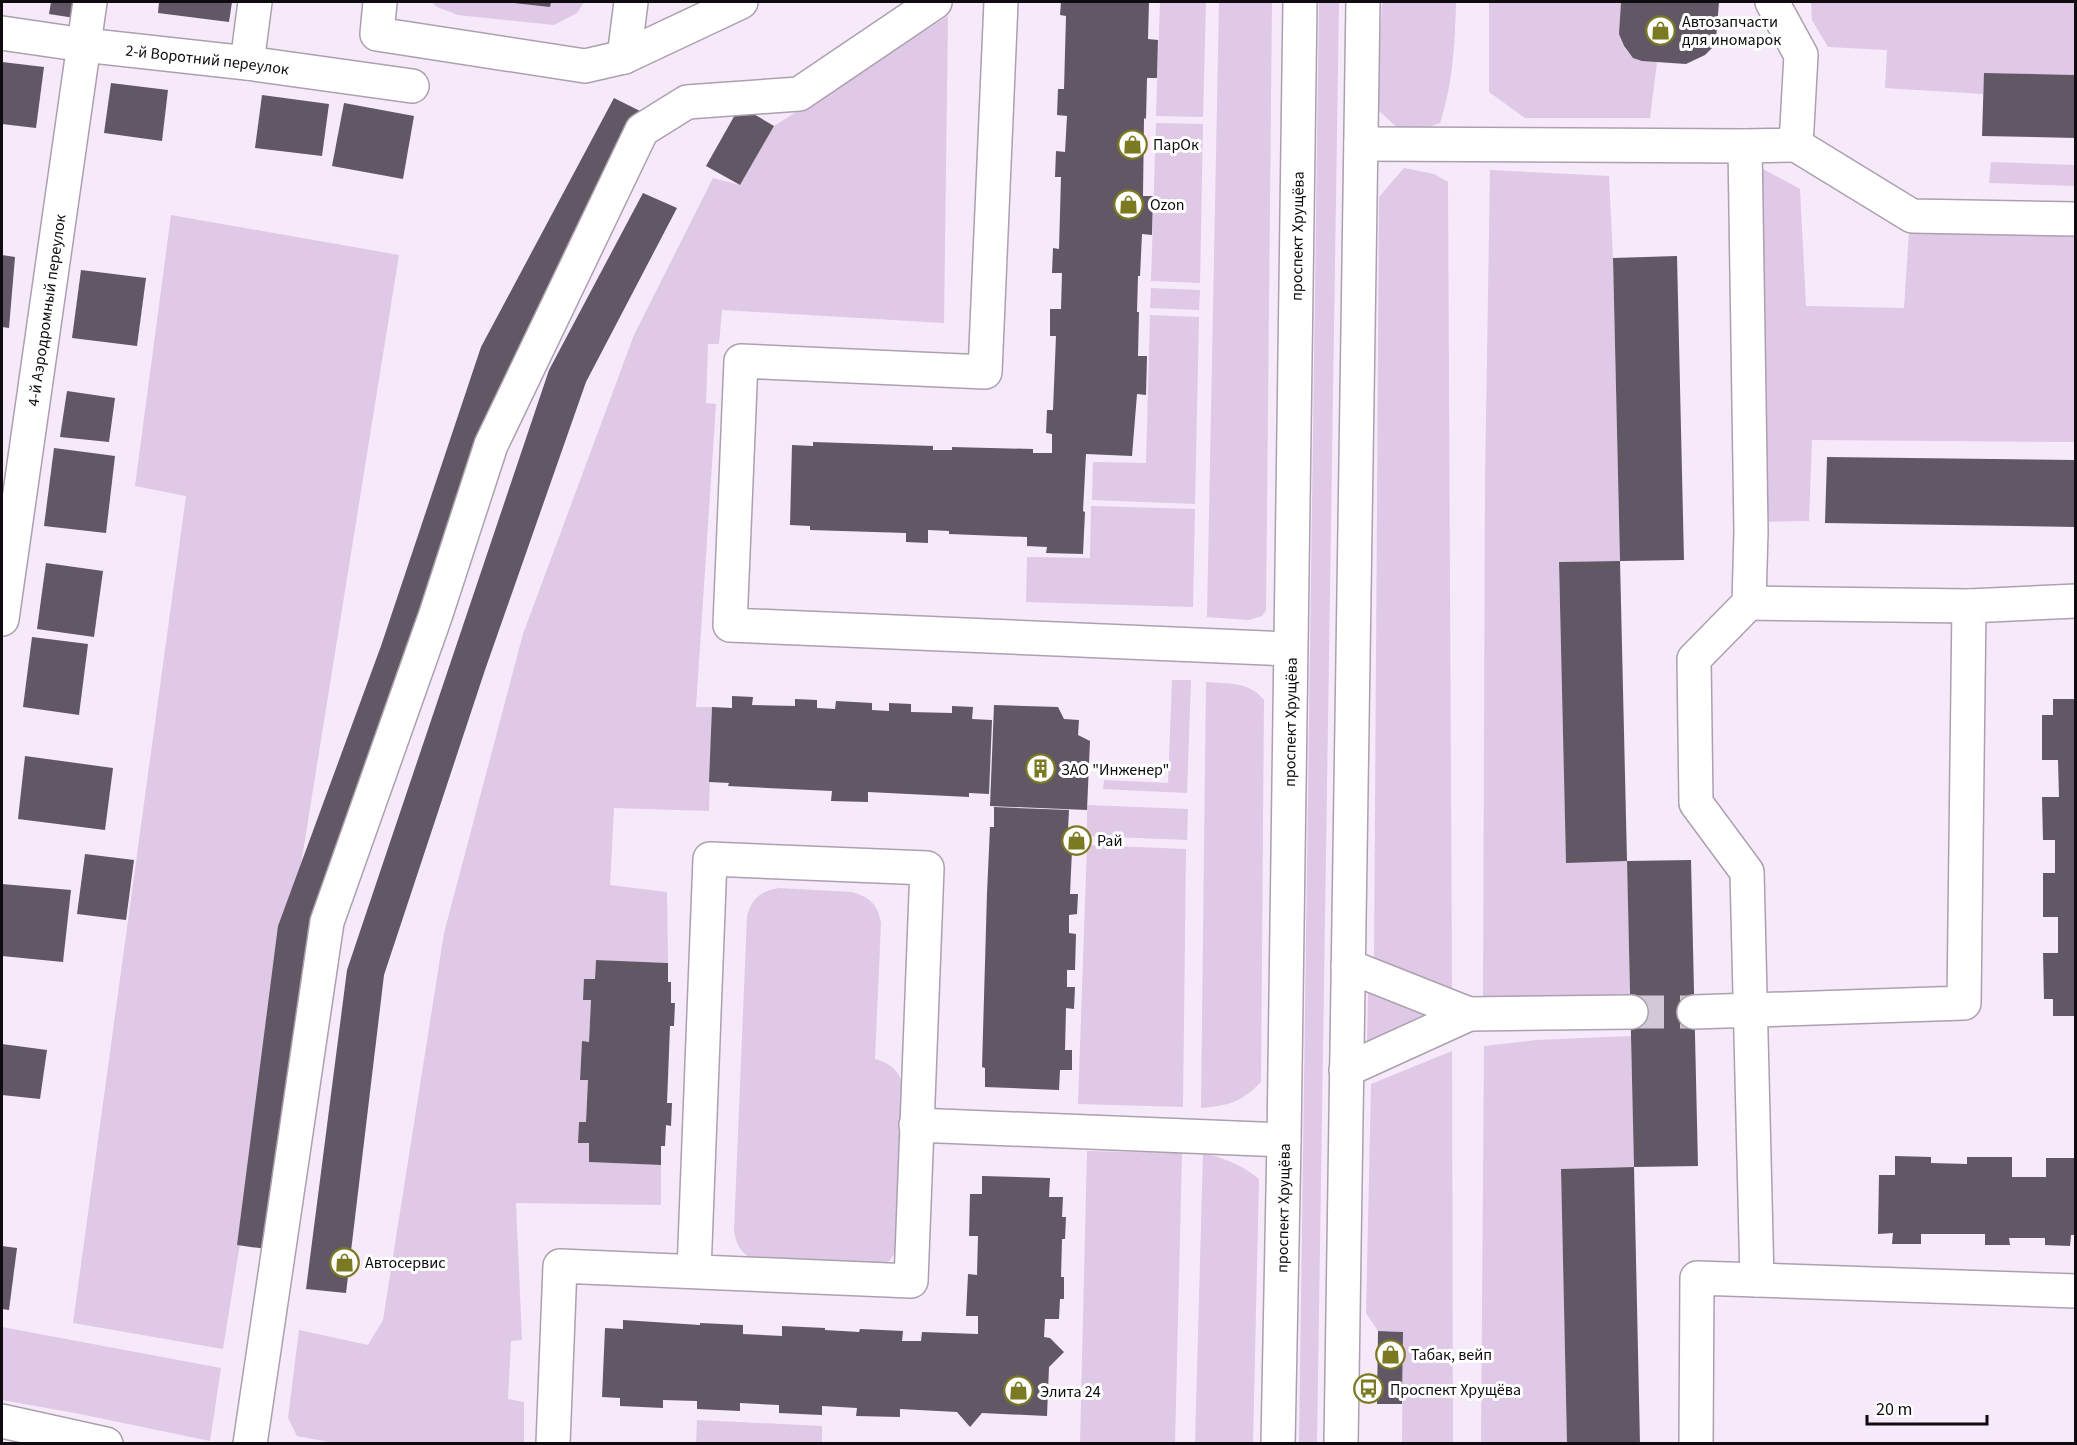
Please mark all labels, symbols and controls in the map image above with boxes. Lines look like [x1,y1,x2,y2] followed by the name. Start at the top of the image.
[1682,11,1781,51] place label: Автозапчасти для иномарок
[1645,14,1677,46] shop icon: Автозапчасти для иномарок
[124,40,290,81] street label: 2-й Воротний переулок
[1116,128,1148,160] shop icon: ПарОк
[1153,134,1199,156] place label: ПарОк
[1286,171,1310,301] street label: проспект Хрущёва
[1113,188,1145,220] shop icon: Ozon
[1150,194,1185,216] place label: Ozon
[22,213,72,408] street label: 4-й Аэродромный переулок
[1279,657,1303,787] street label: проспект Хрущёва
[1024,753,1056,785] building icon: ЗАО "Инженер"
[1061,759,1169,781] place label: ЗАО "Инженер"
[1060,824,1092,856] shop icon: Рай
[1097,830,1122,852] place label: Рай
[1271,1143,1296,1273] street label: проспект Хрущёва
[328,1246,360,1278] shop icon: Автосервис
[365,1252,446,1274] place label: Автосервис
[1374,1338,1406,1370] shop icon: Табак, вейп
[1411,1344,1492,1366] place label: Табак, вейп
[1353,1373,1385,1405] bus stop icon: Проспект Хрущёва
[1003,1375,1035,1407] shop icon: Элита 24
[1390,1379,1521,1401] place label: Проспект Хрущёва
[1040,1381,1101,1403] place label: Элита 24
[1867,1388,1987,1426] scale bar
[1876,1397,1912,1422] text: 20 m

